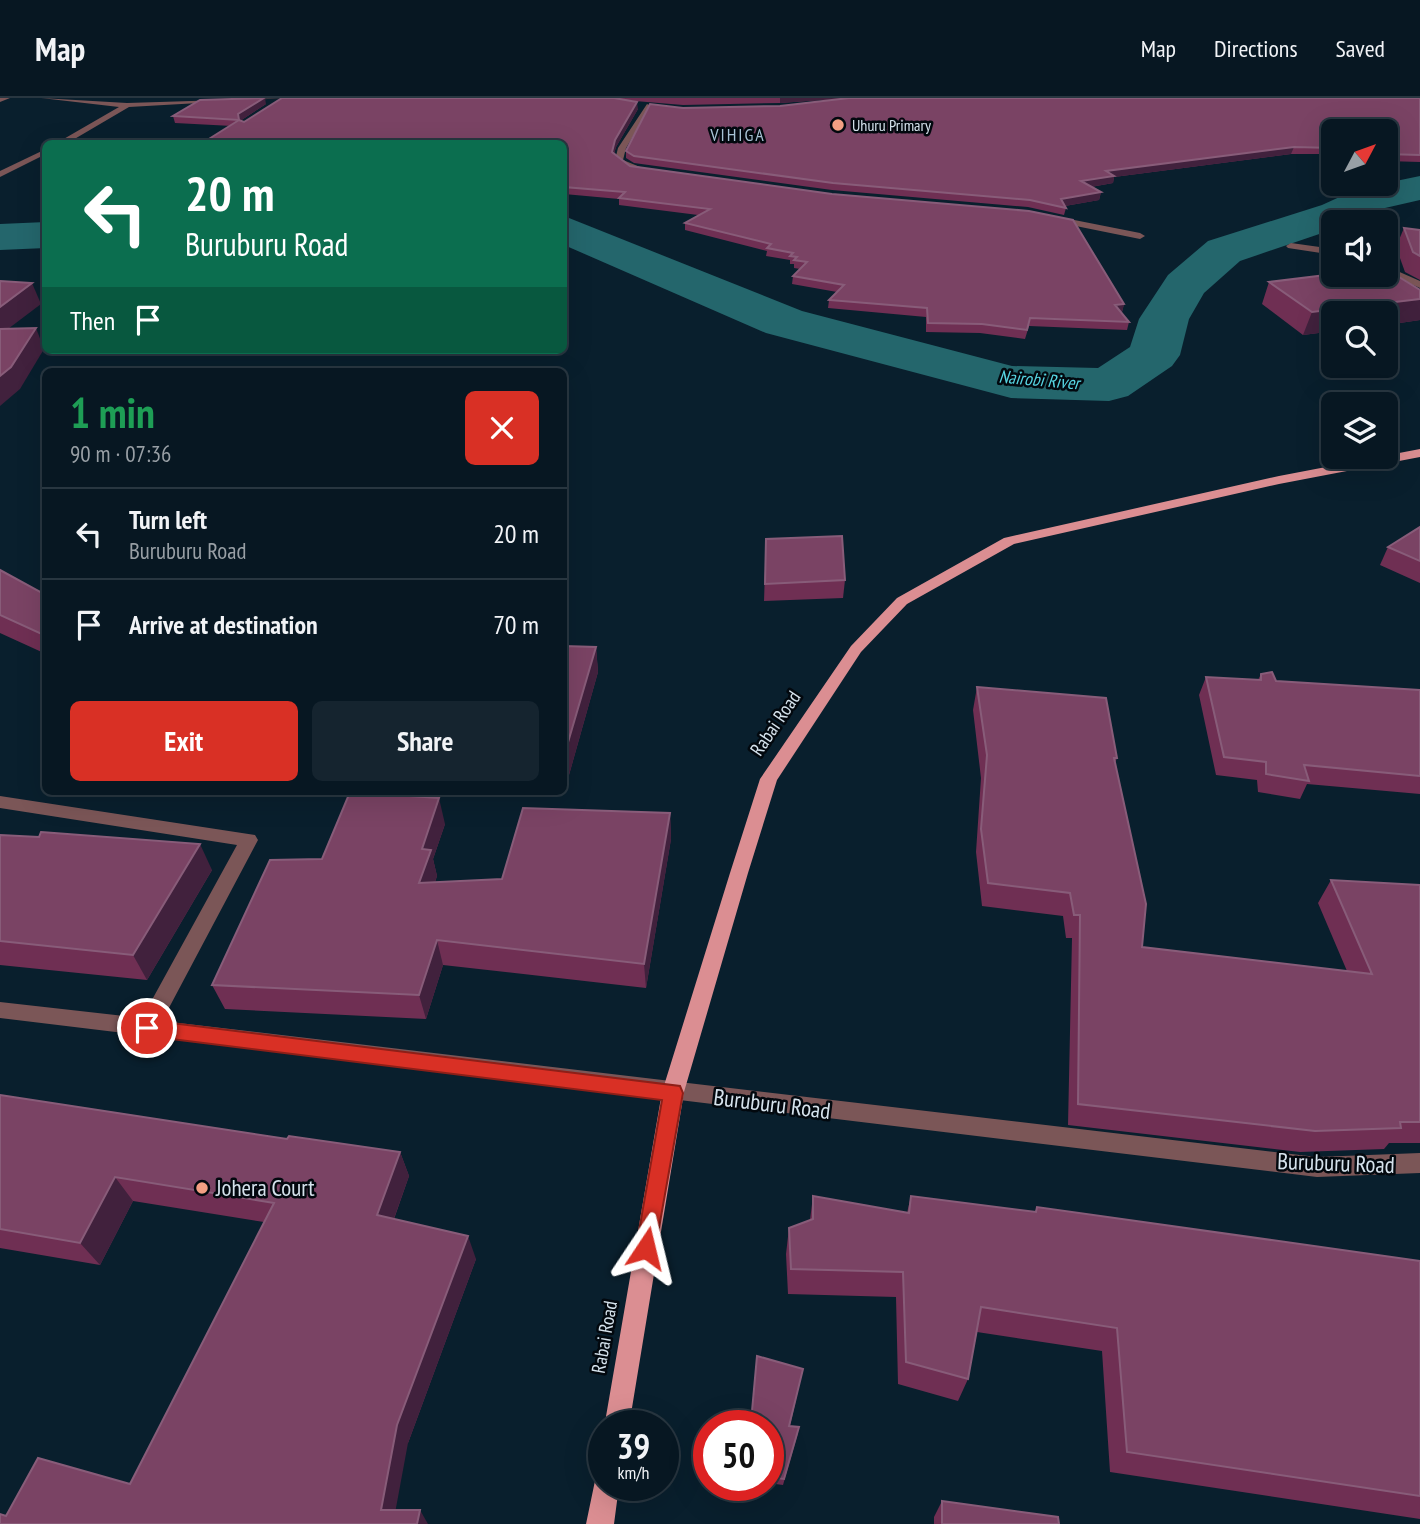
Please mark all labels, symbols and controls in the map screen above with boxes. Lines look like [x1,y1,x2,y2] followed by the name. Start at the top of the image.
[35,27,85,70] text: Map
[1141,33,1176,64] text: Map
[1214,33,1298,64] text: Directions
[1336,33,1385,64] text: Saved
[852,115,931,135] place label: Uhuru Primary
[830,117,846,133] marker: Uhuru Primary
[1321,119,1398,196] north arrow
[1321,119,1398,469] map controls
[709,123,766,146] district label: VIHIGA
[185,161,274,225] text: 20 m
[70,168,161,259] icon: left
[1321,210,1398,287] button: sound
[185,223,348,265] text: Buruburu Road
[129,301,167,339] icon: arrive
[1321,301,1398,378] button: search
[70,304,115,337] text: Then
[998,365,1083,395] water label: Nairobi River
[70,385,155,440] text: 1 min
[465,391,539,465] button: close
[1321,392,1398,469] button: layers
[70,439,171,468] text: 90 m · 07:36
[129,503,207,536] text: Turn left
[70,515,108,553] icon: left
[493,517,539,550] text: 20 m
[129,536,246,565] text: Buruburu Road
[70,606,108,644] icon: arrive
[129,608,318,641] text: Arrive at destination
[493,608,539,641] text: 70 m
[745,686,805,760] street label: Rabai Road
[70,701,298,781] button: Exit
[312,701,539,781] button: Share
[117,998,177,1058] pin
[128,1009,166,1047] icon: arrive
[712,1082,832,1125] street label: Buruburu Road
[1277,1146,1395,1179] street label: Buruburu Road
[215,1173,315,1202] place label: Johera Court
[194,1180,210,1196] marker: Johera Court
[609,1211,683,1285] position arrow
[586,1299,622,1375] street label: Rabai Road
[693,1410,784,1501] speed limit sign: 50
[617,1423,650,1469] text: 39
[618,1461,649,1484] text: km/h

